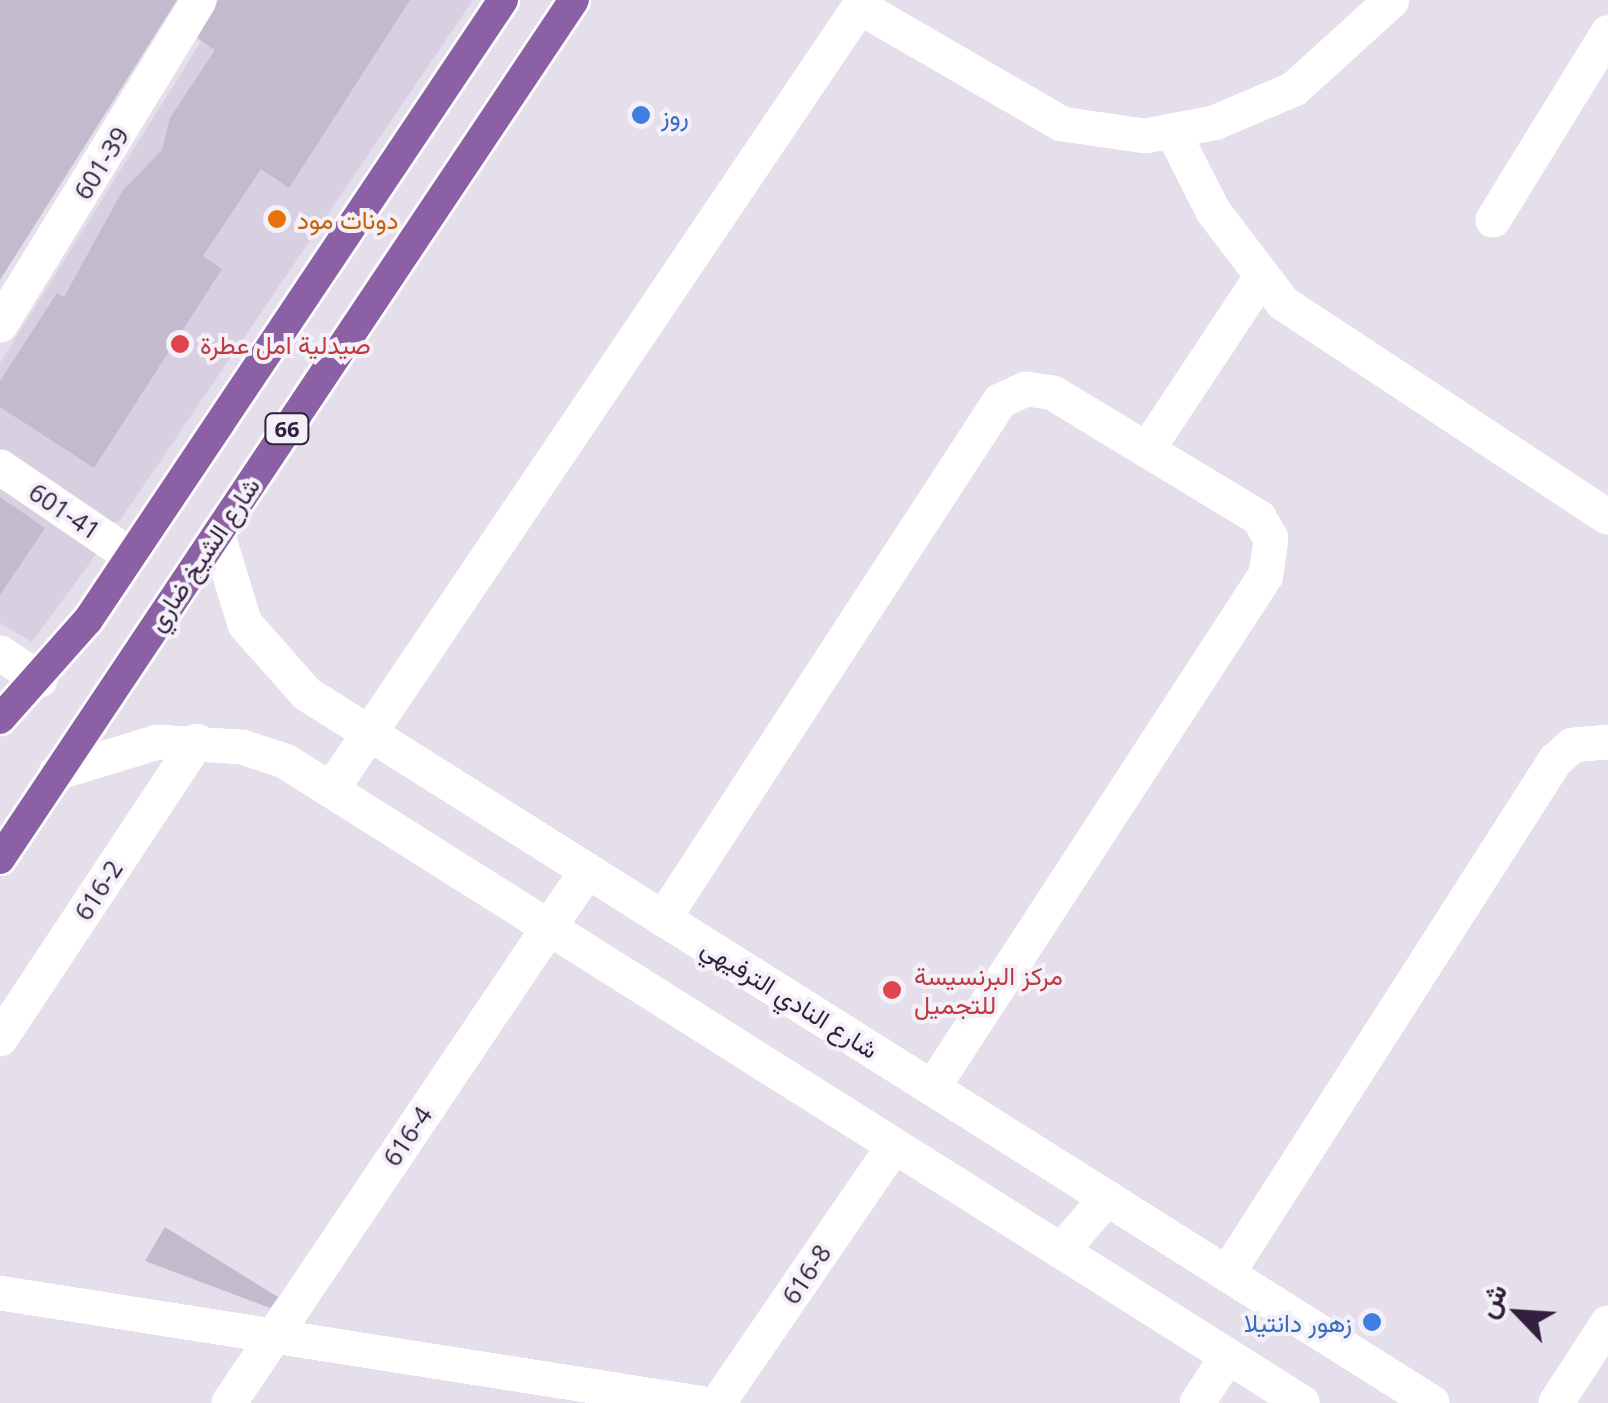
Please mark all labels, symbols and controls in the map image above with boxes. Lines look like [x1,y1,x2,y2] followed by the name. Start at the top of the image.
[661,100,689,130] place label: روز
[630,104,652,126] marker: روز
[67,121,135,205] street label: 601-39
[297,204,399,234] place label: دونات مود
[266,208,288,230] marker: دونات مود
[200,329,371,359] place label: صيدلية امل عطرة
[169,333,191,355] marker: صيدلية امل عطرة
[262,412,312,446] road number: 66
[141,472,265,636] street label: شارع الشيخ ضاري
[24,476,106,546] street label: 601-41
[68,854,128,926] street label: 616-2
[696,932,884,1064] street label: شارع النادي الترفيهي
[914,961,1063,1020] place label: مركز البرنسيسة للتجميل
[879,977,905,1003] marker: مركز البرنسيسة للتجميل
[376,1101,438,1171] street label: 616-4
[775,1239,837,1309] street label: 616-8
[1468,1263,1568,1363] north arrow
[1466,1277,1515,1324] text: ش
[1244,1307,1352,1337] place label: زهور دانتيلا
[1361,1311,1383,1333] marker: زهور دانتيلا

